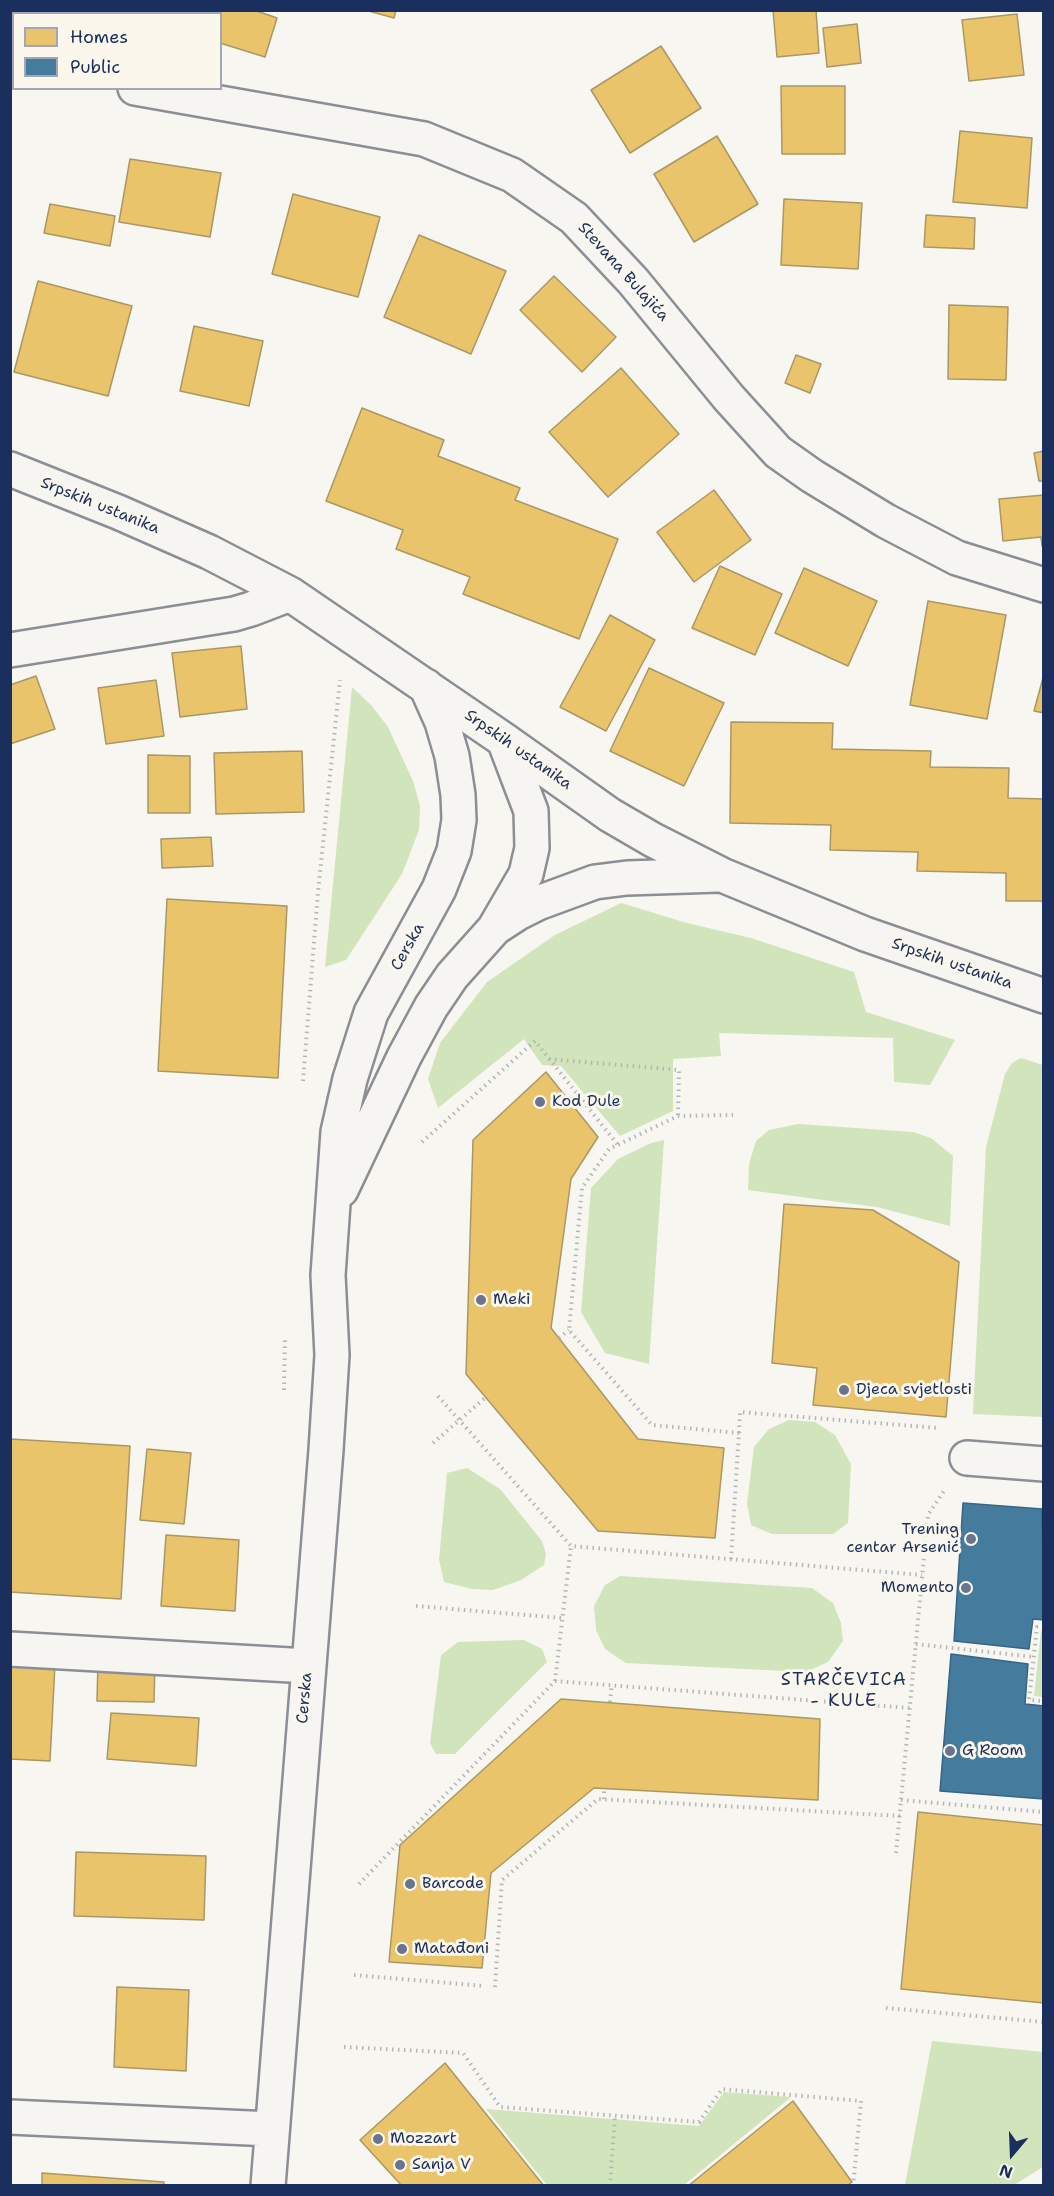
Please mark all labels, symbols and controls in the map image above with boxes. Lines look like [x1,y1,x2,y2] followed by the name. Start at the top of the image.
[12,12,222,90] legend
[70,25,128,49] text: Homes
[70,55,120,79] text: Public
[573,218,673,326] street label: Stevana Bulajića
[38,473,162,539] street label: Srpskih ustanika
[461,706,575,794] street label: Srpskih ustanika
[387,920,429,974] street label: Cerska
[889,934,1015,994] street label: Srpskih ustanika
[552,1092,621,1112] place label: Kod Dule
[533,1095,547,1109] marker: Kod Dule
[493,1290,531,1310] place label: Meki
[474,1293,488,1307] marker: Meki
[856,1380,972,1400] place label: Djeca svjetlosti
[837,1383,851,1397] marker: Djeca svjetlosti
[846,1520,959,1558] place label: Trening centar Arsenić
[964,1532,978,1546] marker: Trening centar Arsenić
[881,1578,954,1598] place label: Momento
[959,1581,973,1595] marker: Momento
[781,1669,907,1712] district label: STARČEVICA - KULE
[293,1672,317,1724] street label: Cerska
[962,1741,1023,1761] place label: G Room
[943,1744,957,1758] marker: G Room
[422,1874,484,1894] place label: Barcode
[403,1877,417,1891] marker: Barcode
[414,1939,489,1959] place label: Matađoni
[395,1942,409,1956] marker: Matađoni
[982,2124,1042,2184] north arrow
[390,2129,457,2149] place label: Mozzart
[371,2132,385,2146] marker: Mozzart
[412,2155,471,2175] place label: Sanja V
[393,2158,407,2172] marker: Sanja V
[997,2159,1015,2183] text: N

